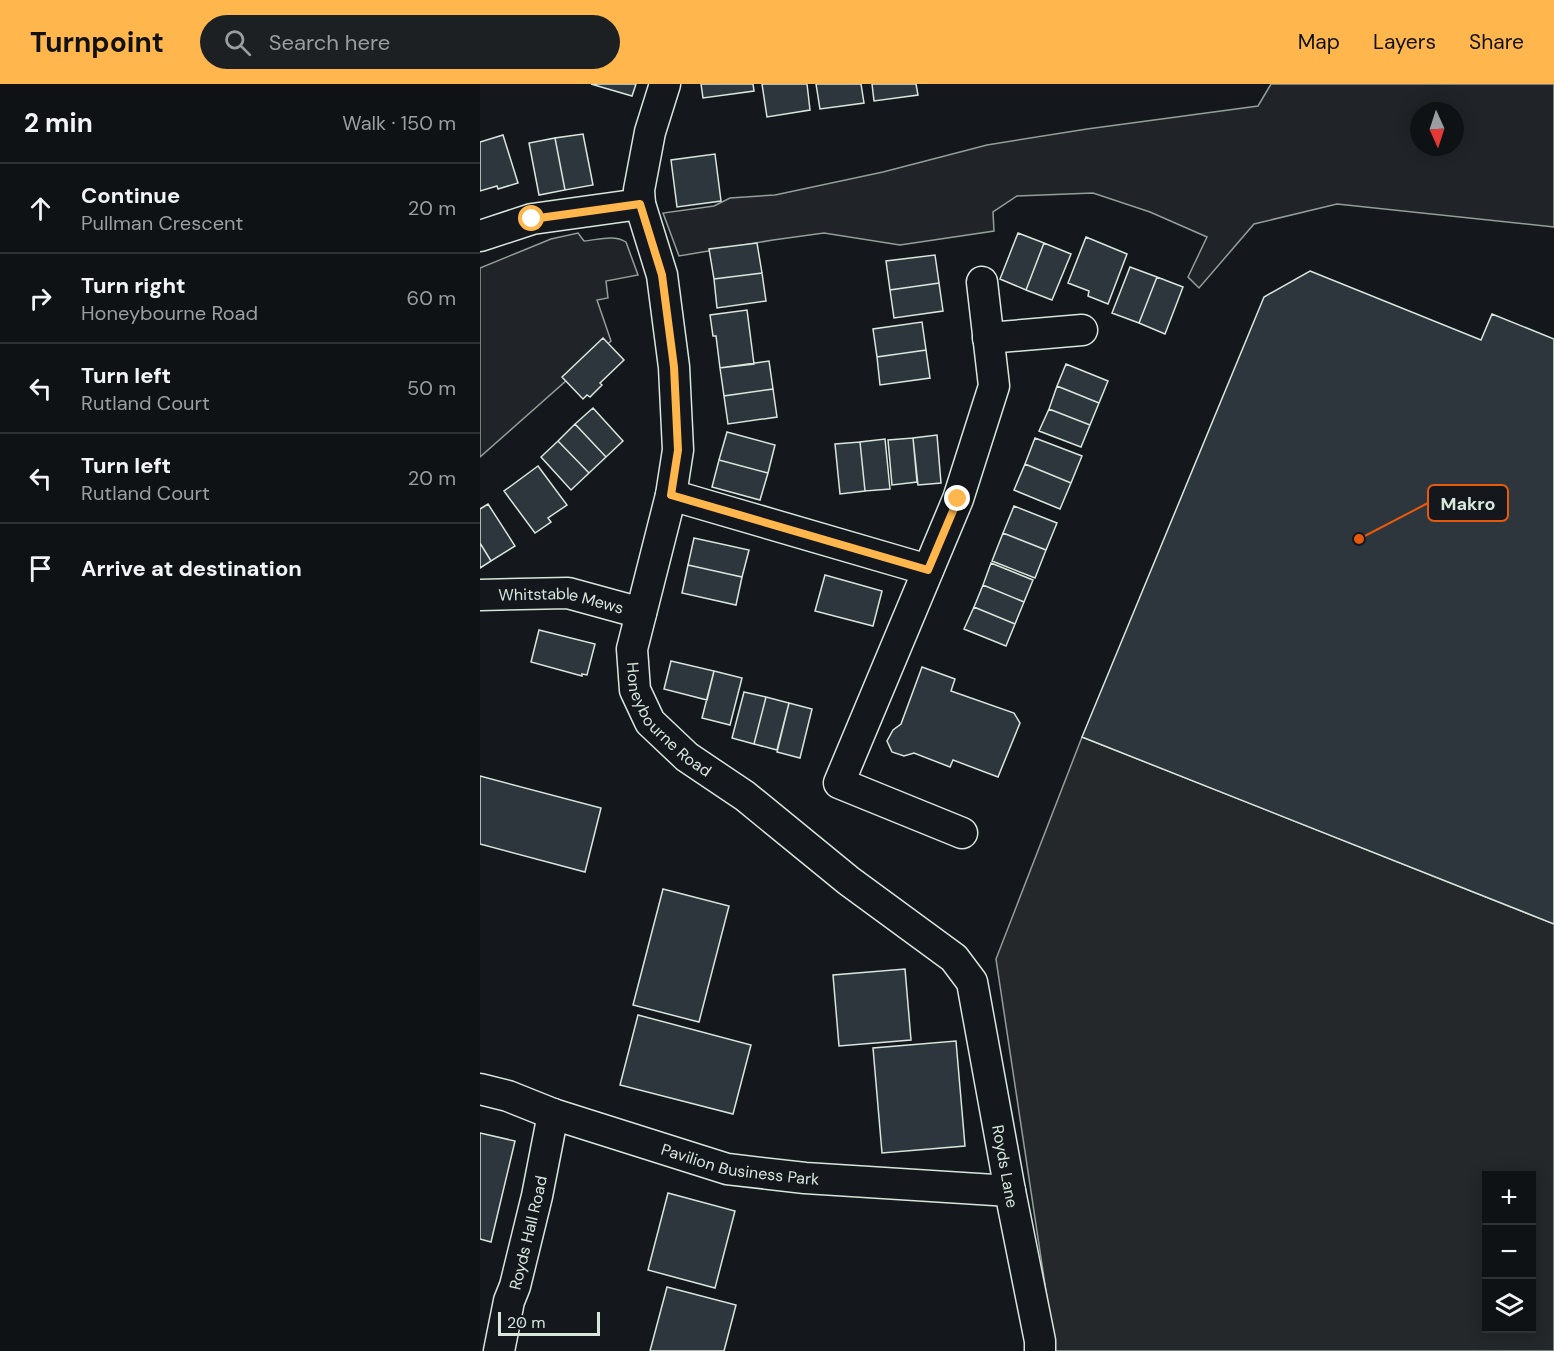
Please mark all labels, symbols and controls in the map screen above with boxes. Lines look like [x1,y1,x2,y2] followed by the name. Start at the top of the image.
[200,15,620,69] search box
[30,24,164,61] text: Turnpoint
[221,26,254,59] icon: search
[269,28,390,57] text: Search here
[1298,28,1340,56] text: Map
[1373,28,1436,56] text: Layers
[1469,28,1524,56] text: Share
[1410,102,1464,156] north arrow
[24,106,93,140] text: 2 min
[342,110,456,136] text: Walk · 150 m
[81,181,180,210] text: Continue
[24,192,57,225] icon: ahead
[408,195,456,221] text: 20 m
[518,205,544,231] route start
[81,210,243,236] text: Pullman Crescent
[81,271,186,300] text: Turn right
[24,282,57,315] icon: right
[407,285,456,311] text: 60 m
[81,300,258,326] text: Honeybourne Road
[81,361,171,390] text: Turn left
[24,372,57,405] icon: left
[407,375,456,401] text: 50 m
[81,390,210,416] text: Rutland Court
[81,451,171,480] text: Turn left
[24,462,57,495] icon: left
[408,465,456,491] text: 20 m
[81,480,210,506] text: Rutland Court
[944,485,970,511] route end
[1428,485,1508,521] callout: Makro
[1440,492,1496,516] text: Makro
[24,552,57,585] icon: arrive
[81,554,302,583] text: Arrive at destination
[498,583,626,619] street label: Whitstable Mews
[622,661,715,781] street label: Honeybourne Road
[987,1123,1023,1210] street label: Royds Lane
[659,1139,820,1190] street label: Pavilion Business Park
[1482,1171,1536,1333] map controls
[1482,1171,1536,1225] button: +
[504,1174,552,1292] street label: Royds Hall Road
[1482,1225,1536,1279] button: −
[1482,1279,1536,1333] button: layers
[498,1309,600,1336] scale bar
[507,1312,546,1333] text: 20 m

